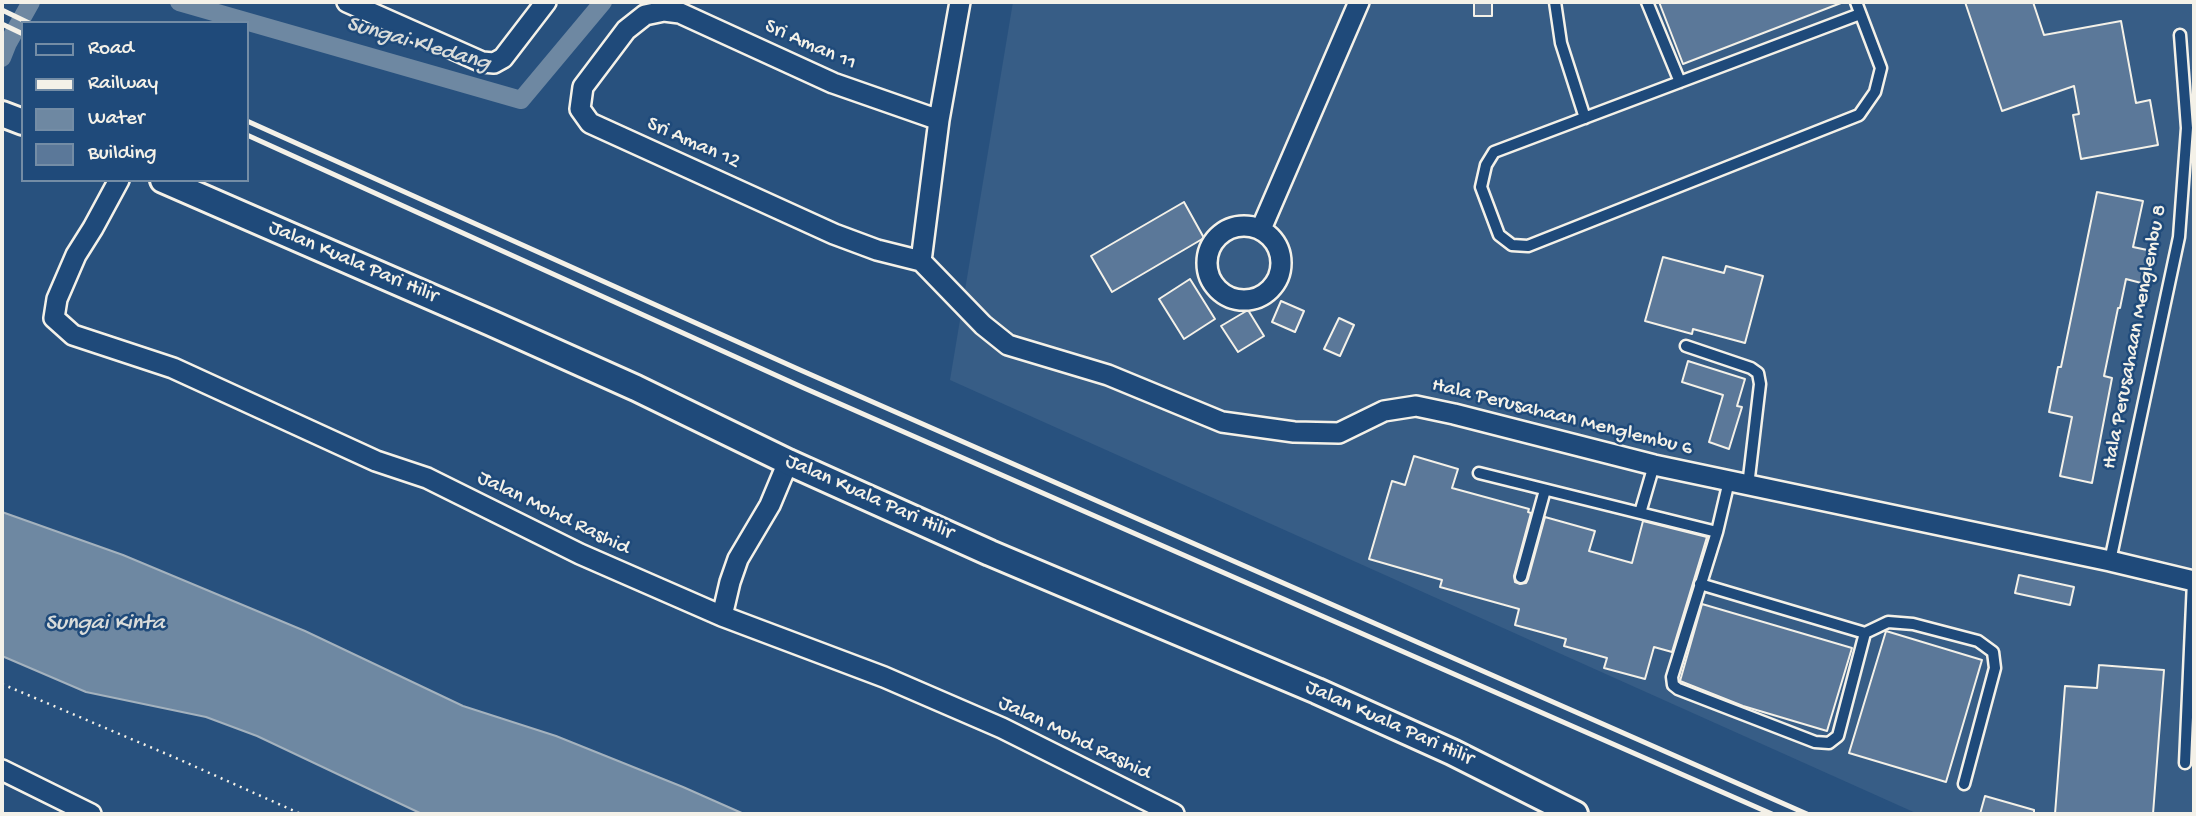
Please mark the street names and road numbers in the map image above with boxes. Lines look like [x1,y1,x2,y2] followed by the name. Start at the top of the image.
[760,15,860,77] street label: Sri Aman 11
[642,112,744,176] street label: Sri Aman 12
[2098,203,2174,471] street label: Hala Perusahaan Menglembu 8
[264,216,442,310] street label: Jalan Kuala Pari Hilir
[1429,373,1695,463] street label: Hala Perusahaan Menglembu 6
[781,450,957,546] street label: Jalan Kuala Pari Hilir
[473,466,633,562] street label: Jalan Mohd Rashid
[1301,676,1477,772] street label: Jalan Kuala Pari Hilir
[994,691,1154,787] street label: Jalan Mohd Rashid

